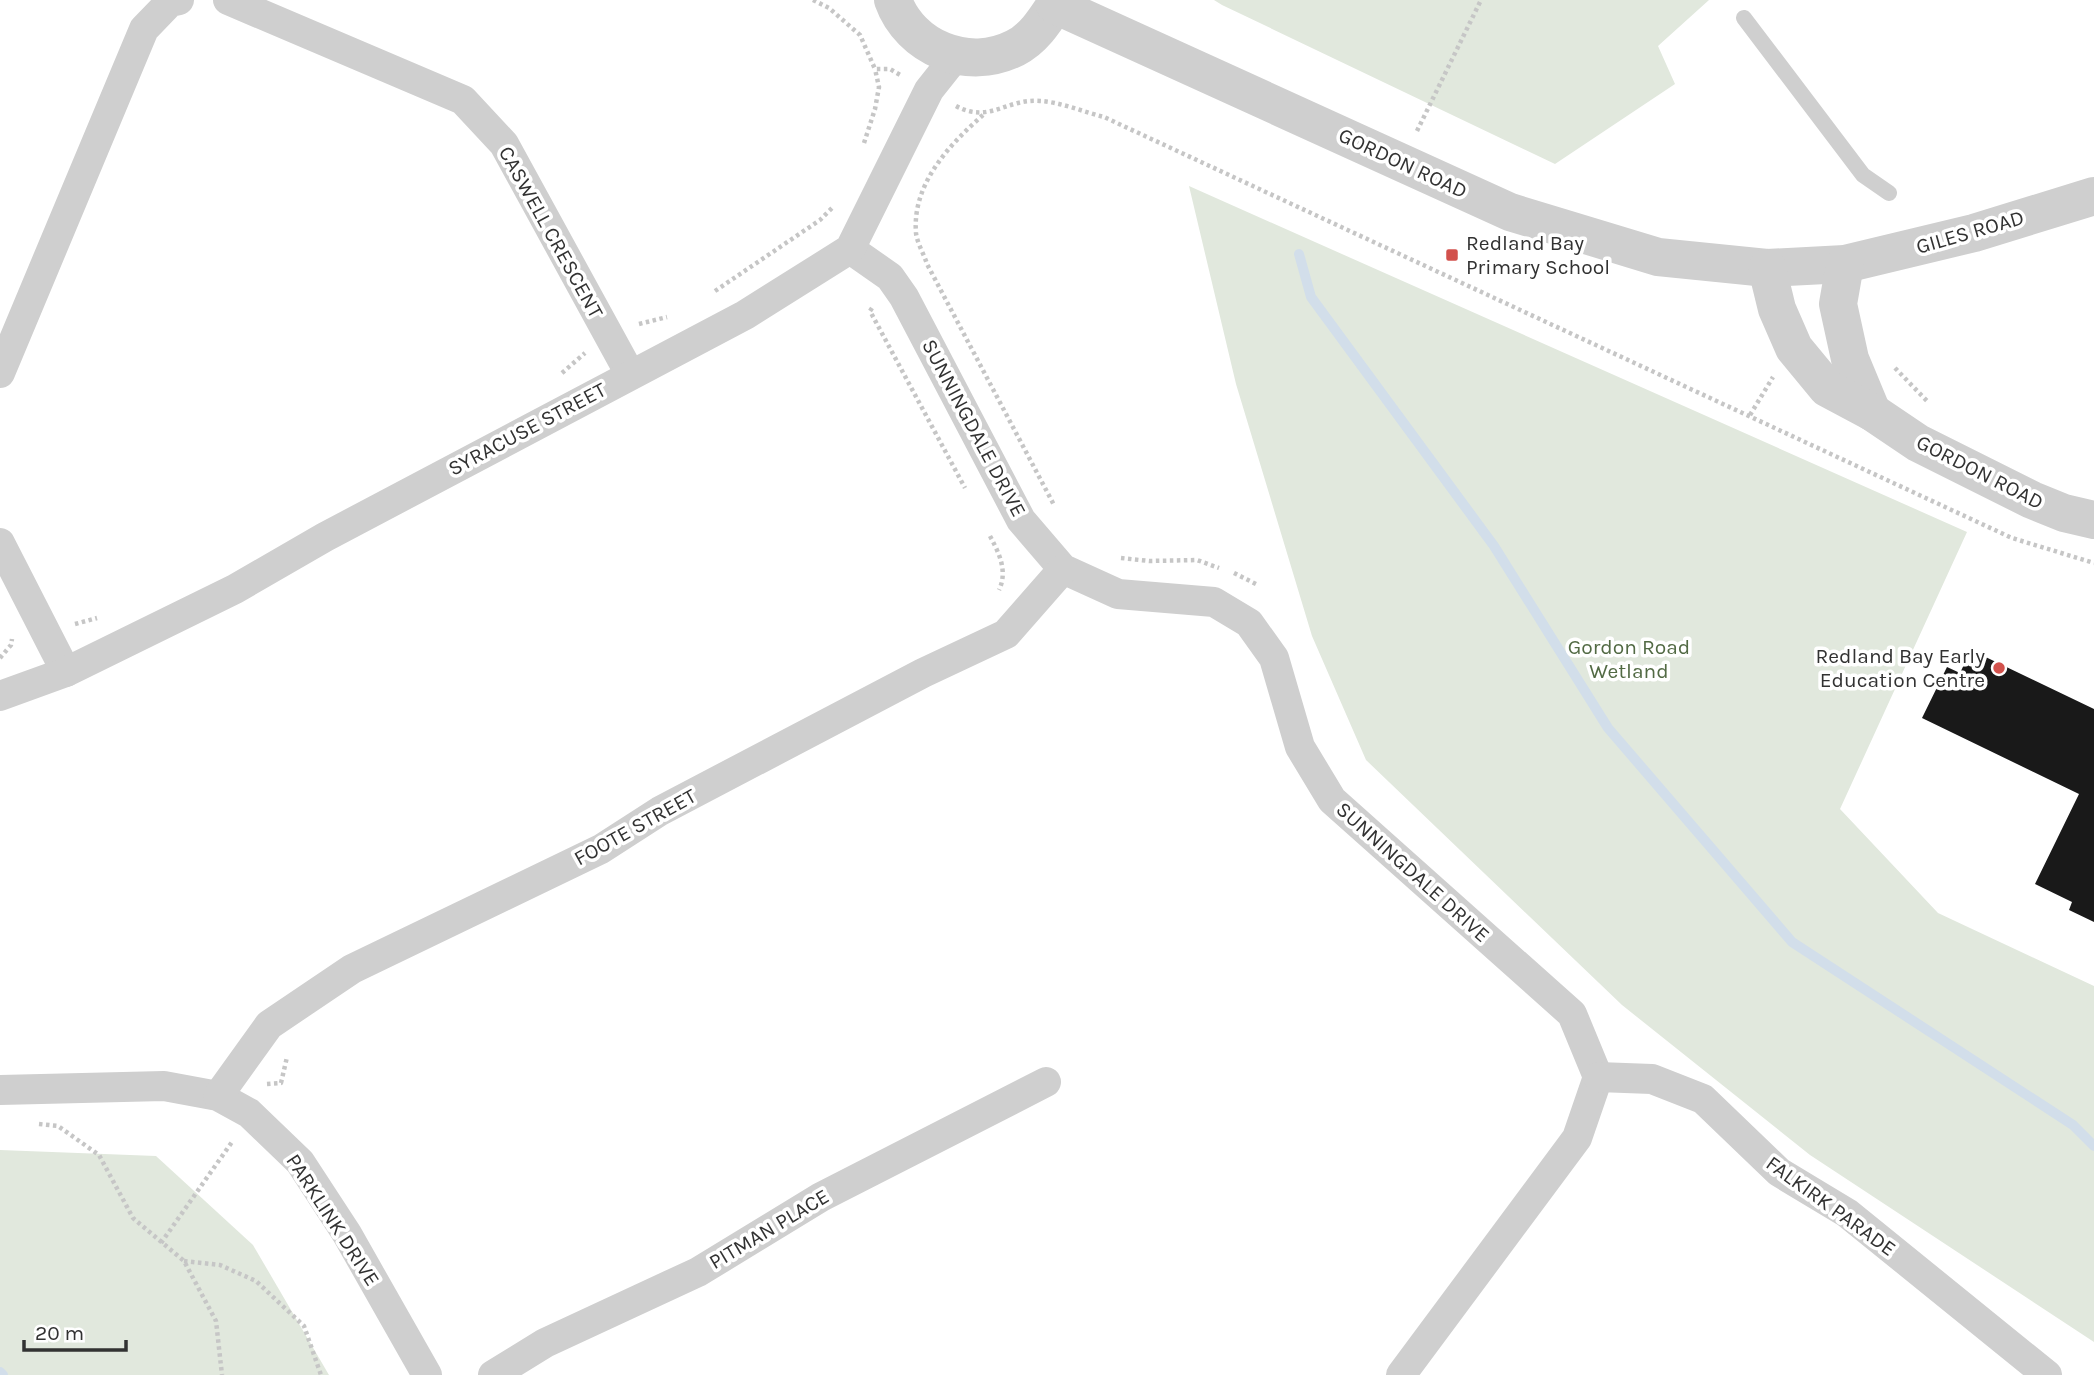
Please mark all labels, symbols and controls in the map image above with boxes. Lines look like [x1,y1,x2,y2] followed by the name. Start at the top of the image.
[1335,123,1471,203] street label: GORDON ROAD
[494,142,608,322] street label: CASWELL CRESCENT
[1913,205,2027,259] street label: GILES ROAD
[1466,231,1610,279] place label: Redland Bay Primary School
[1444,247,1460,263] marker: Redland Bay Primary School
[917,335,1031,521] street label: SUNNINGDALE DRIVE
[444,377,610,481] street label: SYRACUSE STREET
[1913,430,2047,514] street label: GORDON ROAD
[1568,635,1690,683] park label: Gordon Road Wetland
[1815,644,1985,692] place label: Redland Bay Early Education Centre
[1991,660,2007,676] marker: Redland Bay Early Education Centre
[570,783,701,870] street label: FOOTE STREET
[1332,797,1494,947] street label: SUNNINGDALE DRIVE
[281,1150,385,1290] street label: PARKLINK DRIVE
[1761,1151,1901,1261] street label: FALKIRK PARADE
[705,1184,833,1274] street label: PITMAN PLACE
[24,1308,126,1352] scale bar
[35,1321,84,1345] text: 20 m

